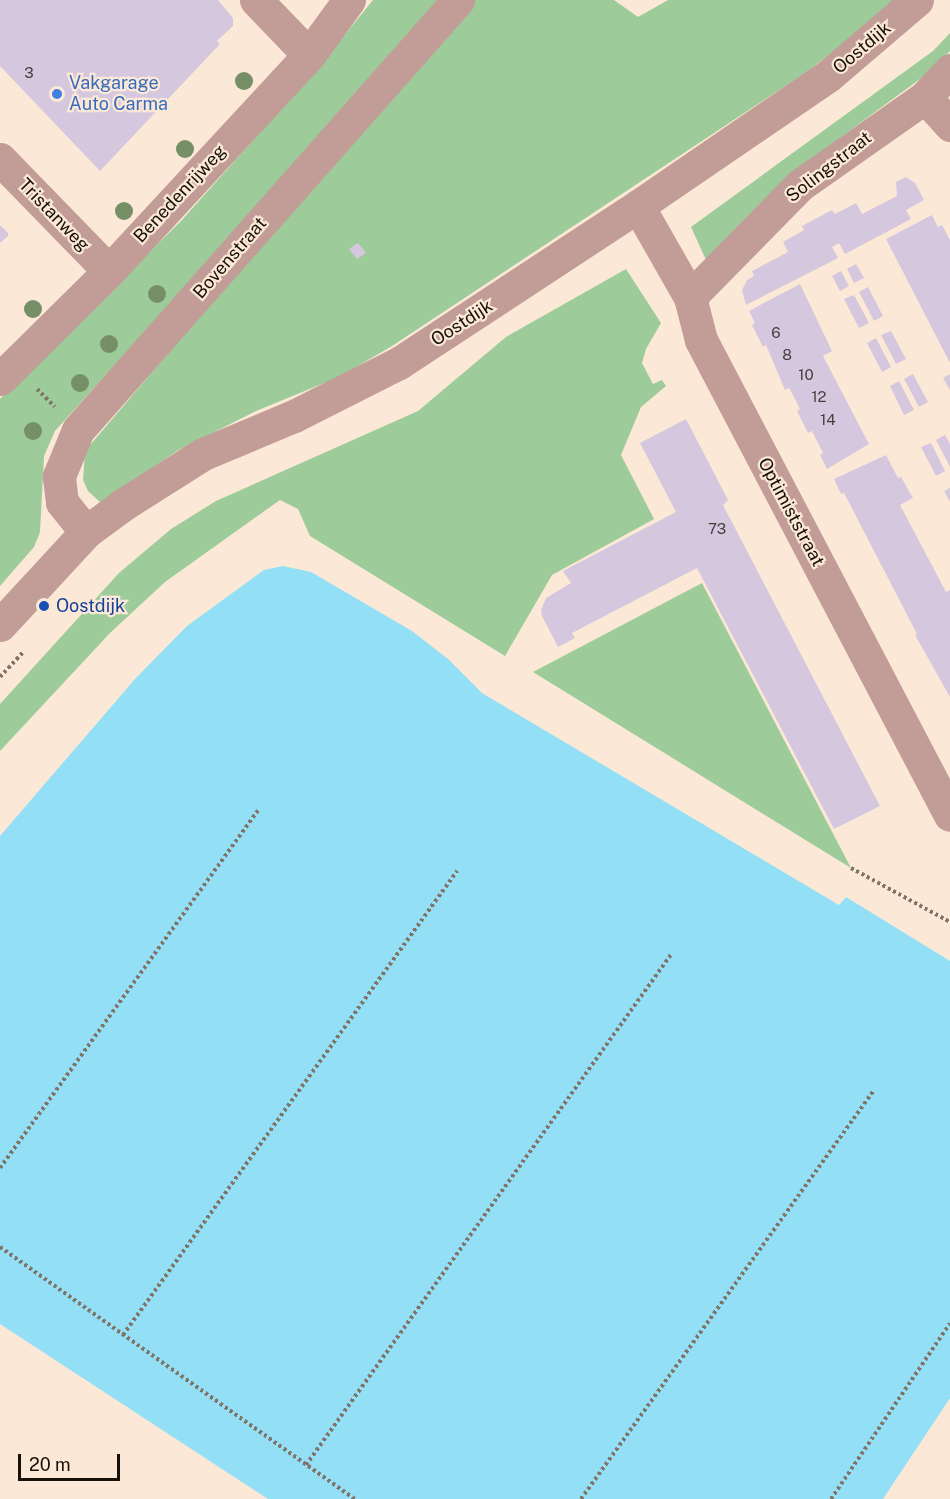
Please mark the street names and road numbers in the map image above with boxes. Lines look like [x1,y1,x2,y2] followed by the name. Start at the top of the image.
[829,18,895,78] street label: Oostdijk
[782,127,876,207] street label: Solingstraat
[129,141,231,247] street label: Benedenrijweg
[14,174,94,256] street label: Tristanweg
[189,213,271,303] street label: Bovenstraat
[427,295,497,351] street label: Oostdijk
[753,454,829,570] street label: Optimiststraat

